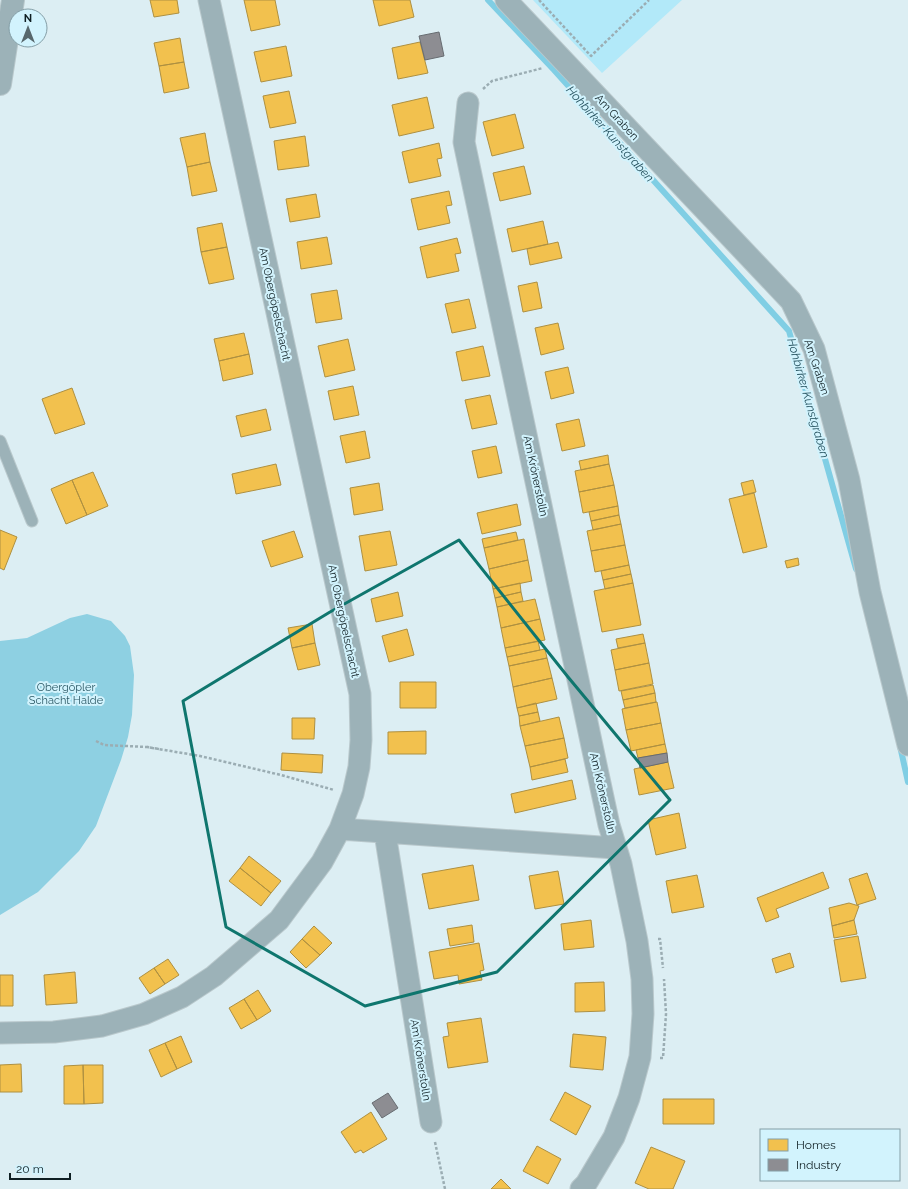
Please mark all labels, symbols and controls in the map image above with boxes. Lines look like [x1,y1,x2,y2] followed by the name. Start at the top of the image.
[8,8,48,48] north arrow
[24,12,32,25] text: N
[563,83,657,185] water label: Hohbirker Kunstgraben
[592,92,641,143] street label: Am Graben
[256,247,293,362] street label: Am Obergöpelschacht
[784,336,832,460] water label: Hohbirker Kunstgraben
[801,338,832,397] street label: Am Graben
[521,435,550,518] street label: Am Krönerstolln
[325,564,362,679] street label: Am Obergöpelschacht
[29,681,104,707] park label: Obergöpler Schacht Halde
[587,752,618,835] street label: Am Krönerstolln
[408,1018,433,1102] street label: Am Krönerstolln
[760,1129,900,1181] legend
[796,1138,836,1152] text: Homes
[10,1155,70,1181] scale bar
[796,1158,842,1172] text: Industry
[16,1162,44,1176] text: 20 m

